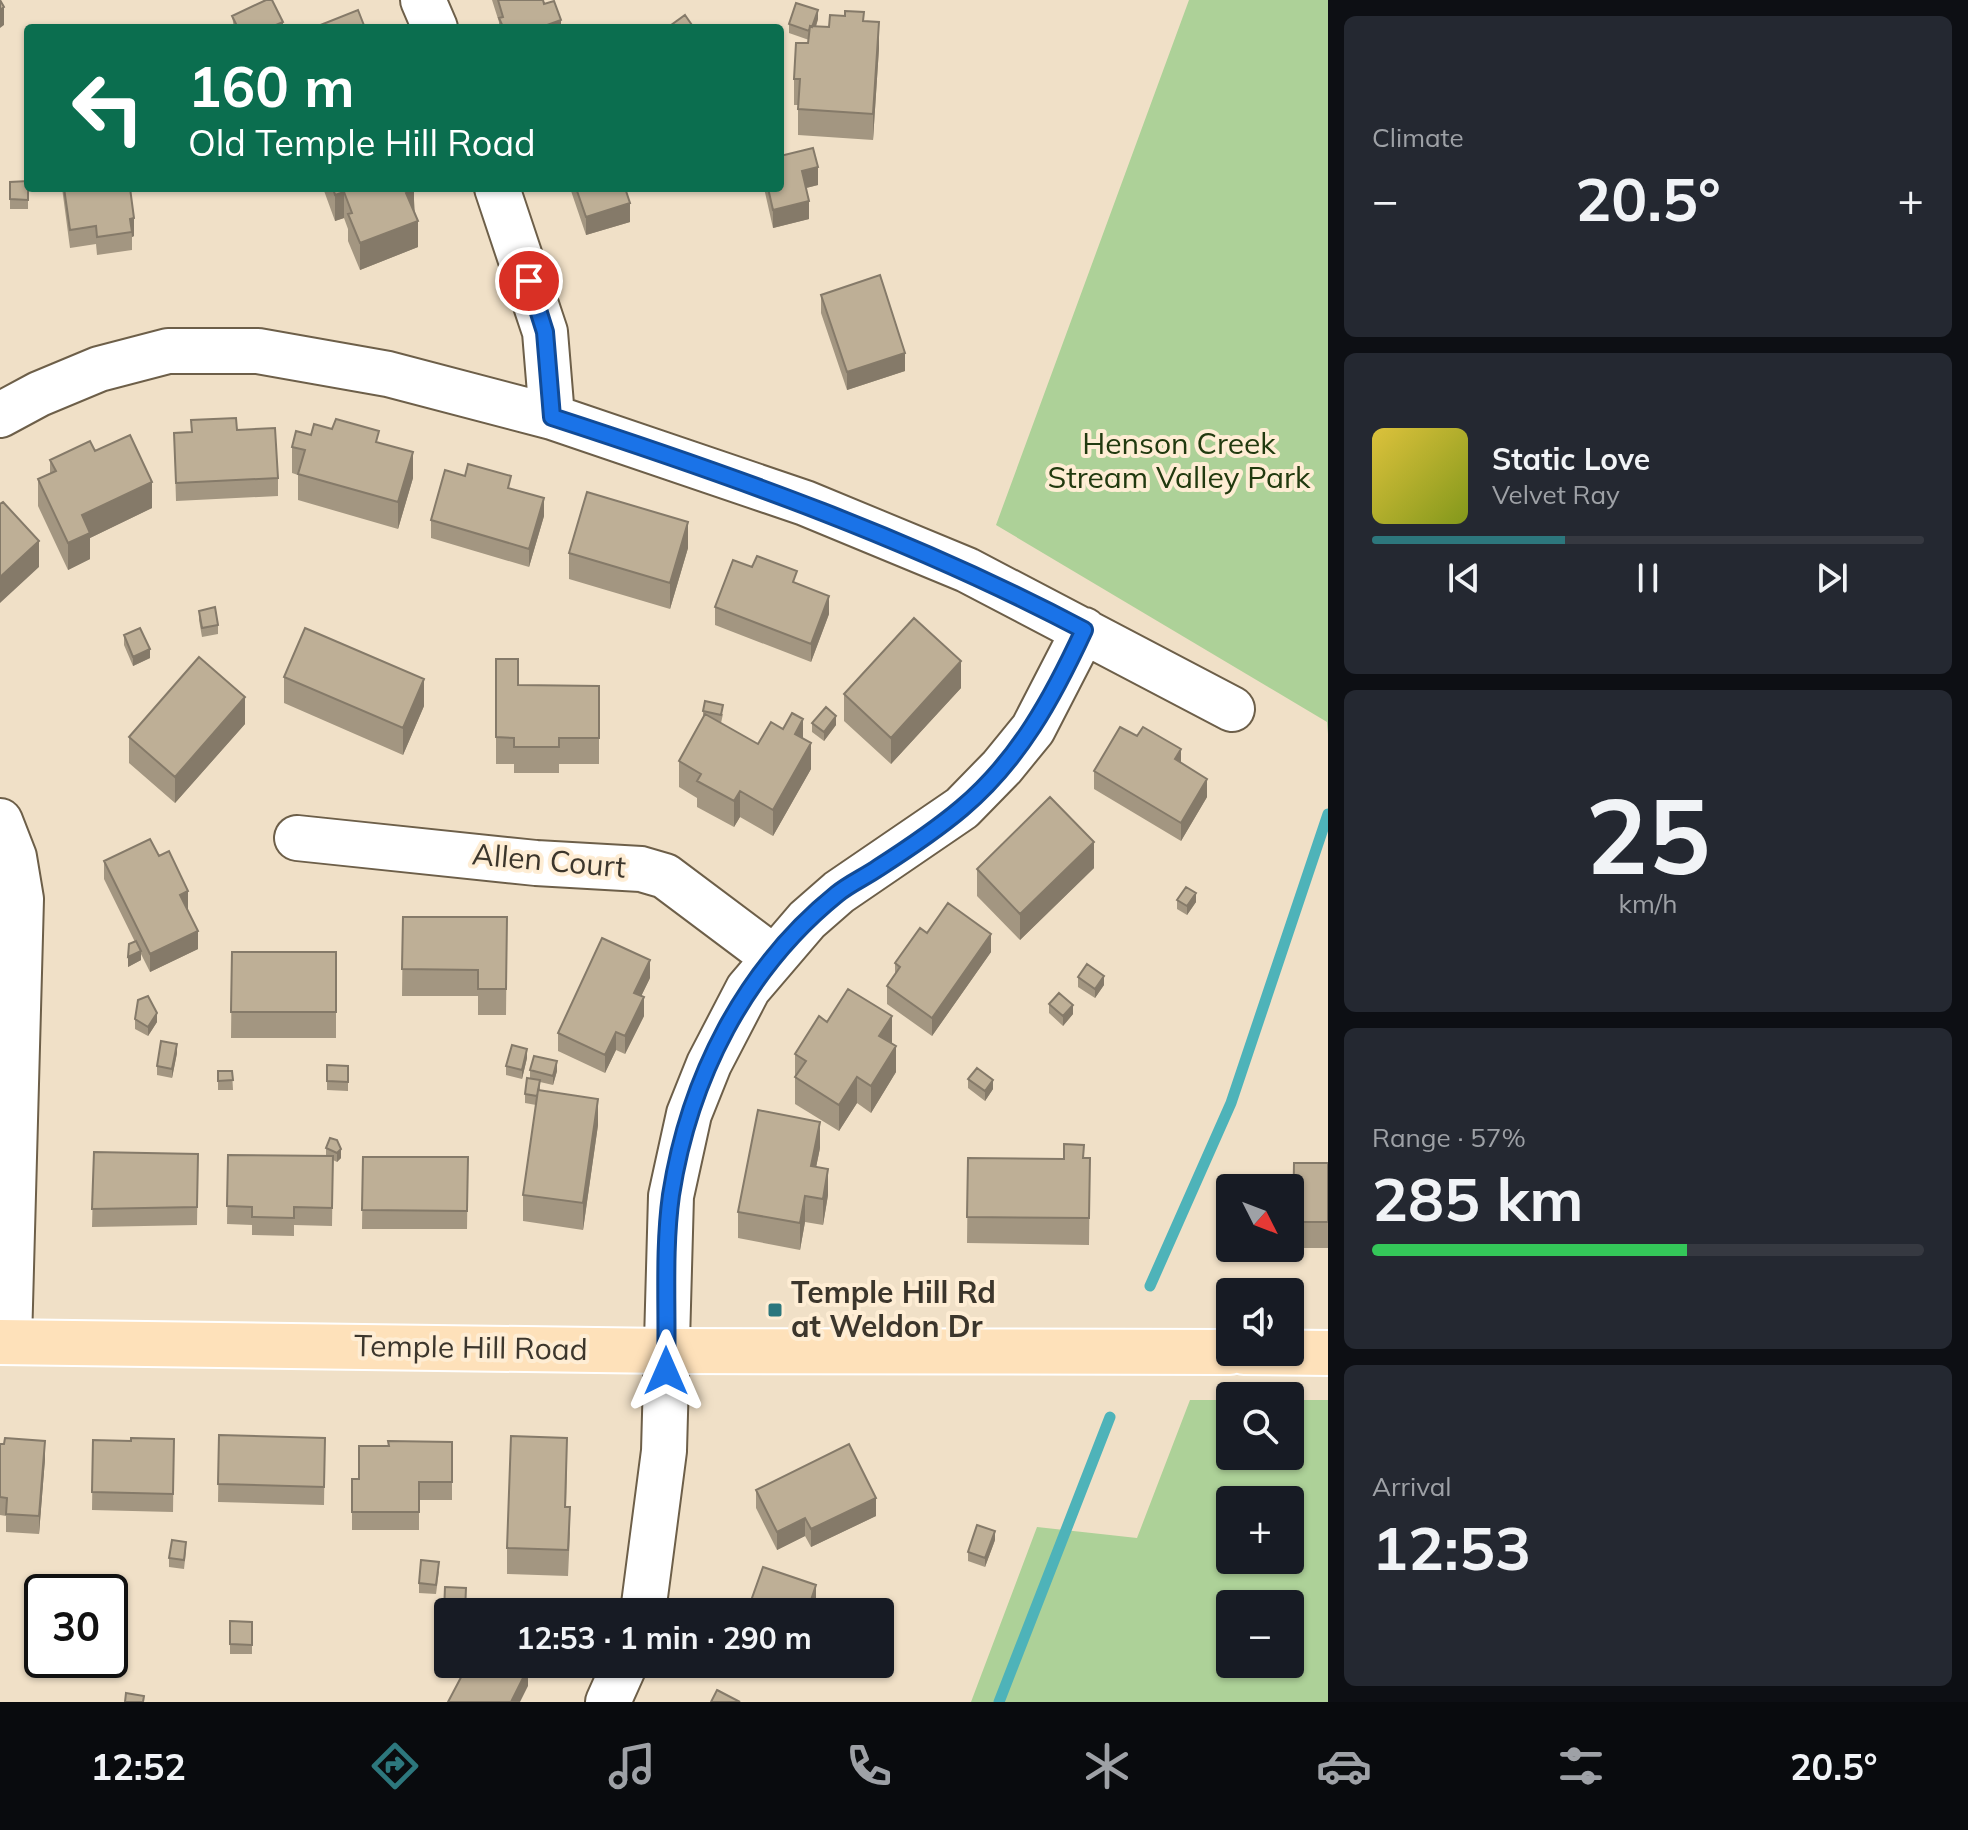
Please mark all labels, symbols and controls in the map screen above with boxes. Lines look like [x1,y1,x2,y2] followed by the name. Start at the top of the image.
[188,51,355,121] text: 160 m
[56,56,160,160] icon: left
[188,120,536,165] text: Old Temple Hill Road
[1372,121,1464,154] text: Climate
[1575,161,1721,236] text: 20.5°
[1372,172,1398,227] text: −
[1898,172,1924,227] text: +
[495,247,563,315] pin
[507,259,551,303] icon: arrive
[1048,424,1311,496] park label: Henson Creek Stream Valley Park
[1492,440,1650,478] text: Static Love
[1492,478,1620,511] text: Velvet Ray
[1442,556,1486,600] icon: previous
[1626,556,1670,600] icon: pause
[1810,556,1854,600] icon: next
[1586,769,1710,900] text: 25
[471,834,628,886] street label: Allen Court
[1619,887,1677,920] text: km/h
[1372,1121,1526,1154] text: Range · 57%
[1372,1161,1584,1236] text: 285 km
[1216,1174,1304,1262] north arrow
[1216,1174,1304,1678] map controls
[791,1273,996,1345] place label: Temple Hill Rd at Weldon Dr
[1216,1278,1304,1366] button: sound
[766,1301,784,1319] marker: Temple Hill Rd at Weldon Dr
[354,1326,588,1368] street label: Temple Hill Road
[624,1329,708,1413] position arrow
[1216,1382,1304,1470] button: search
[1372,1470,1452,1503] text: Arrival
[1216,1486,1304,1574] button: +
[1372,1510,1531,1585] text: 12:53
[24,1574,128,1678] speed limit sign: 30
[1216,1590,1304,1678] button: −
[516,1619,812,1657] text: 12:53 · 1 min · 290 m
[367,1738,423,1794] icon: directions
[604,1738,660,1794] icon: music
[841,1738,897,1794] icon: phone
[1079,1738,1135,1794] icon: climate
[1316,1738,1372,1794] icon: car
[1553,1738,1609,1794] icon: filters
[91,1744,186,1789] text: 12:52
[1790,1744,1877,1789] text: 20.5°

